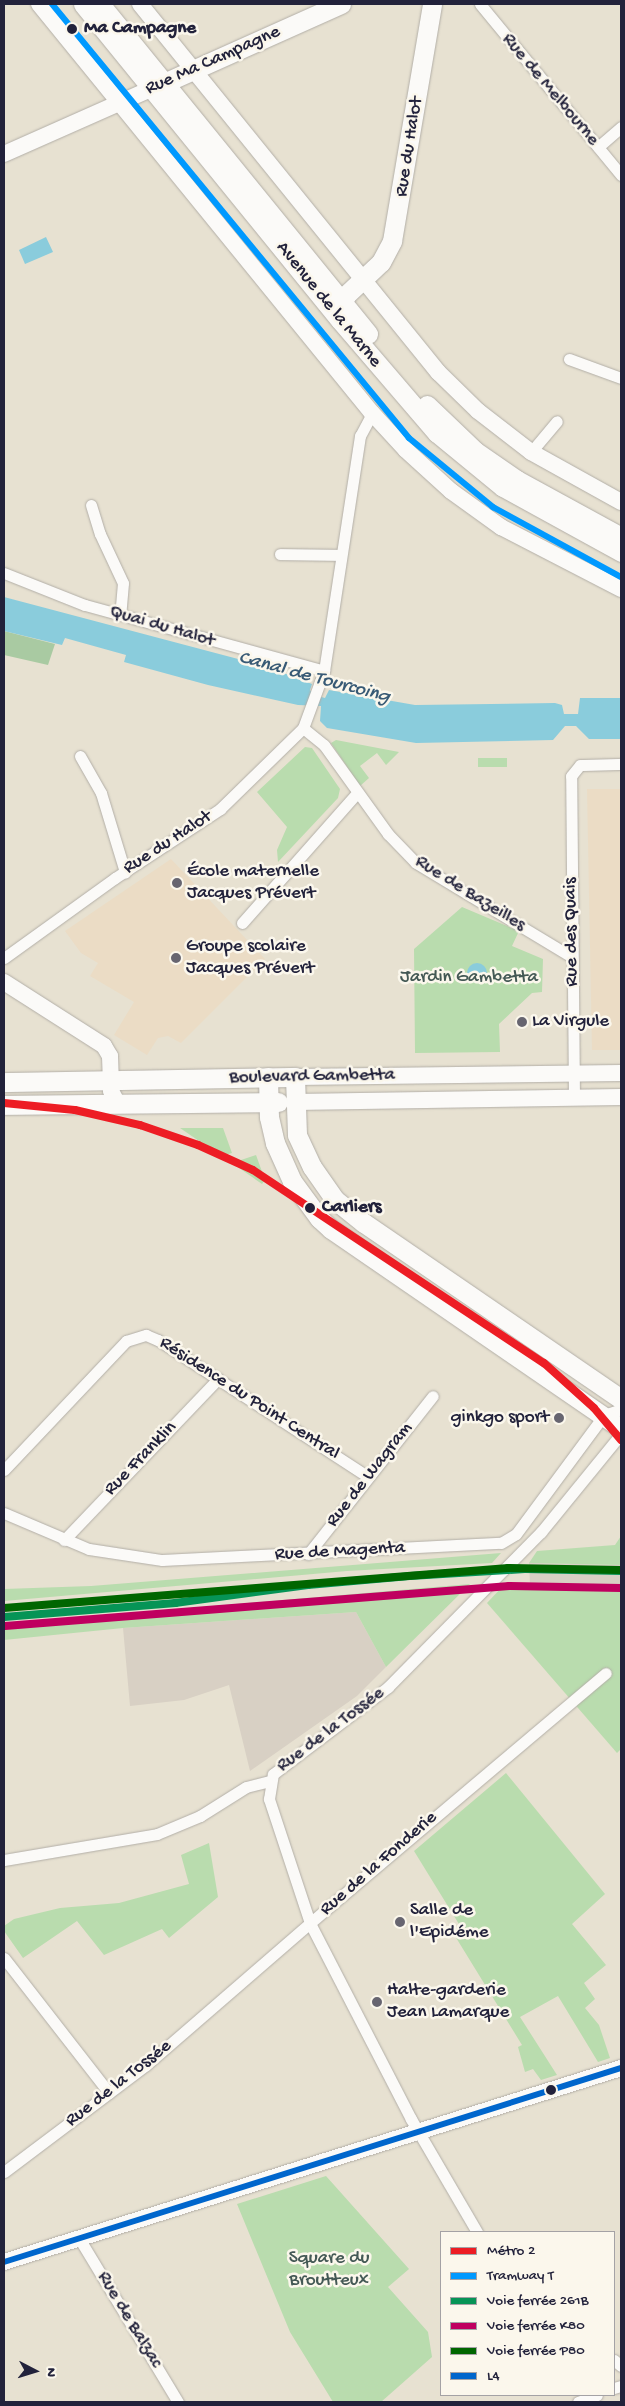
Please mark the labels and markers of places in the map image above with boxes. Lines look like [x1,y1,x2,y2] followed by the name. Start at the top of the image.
[84,18,196,40] place label: Ma Campagne
[63,20,81,38] marker: Ma Campagne
[187,861,319,905] place label: École maternelle Jacques Prévert
[171,877,183,889] marker: École maternelle Jacques Prévert
[186,936,314,980] place label: Groupe scolaire Jacques Prévert
[170,952,182,964] marker: Groupe scolaire Jacques Prévert
[532,1011,609,1033] place label: La Virgule
[516,1016,528,1028] marker: La Virgule
[322,1197,381,1219] place label: Carliers
[301,1199,319,1217] marker: Carliers
[451,1407,549,1429] place label: ginkgo sport
[553,1412,565,1424] marker: ginkgo sport
[410,1900,489,1944] place label: Salle de l'Epidéme
[394,1916,406,1928] marker: Salle de l'Epidéme
[387,1980,509,2024] place label: Halte-garderie Jean Lamarque
[371,1996,383,2008] marker: Halte-garderie Jean Lamarque
[546,2085,556,2095] unlabelled marker

